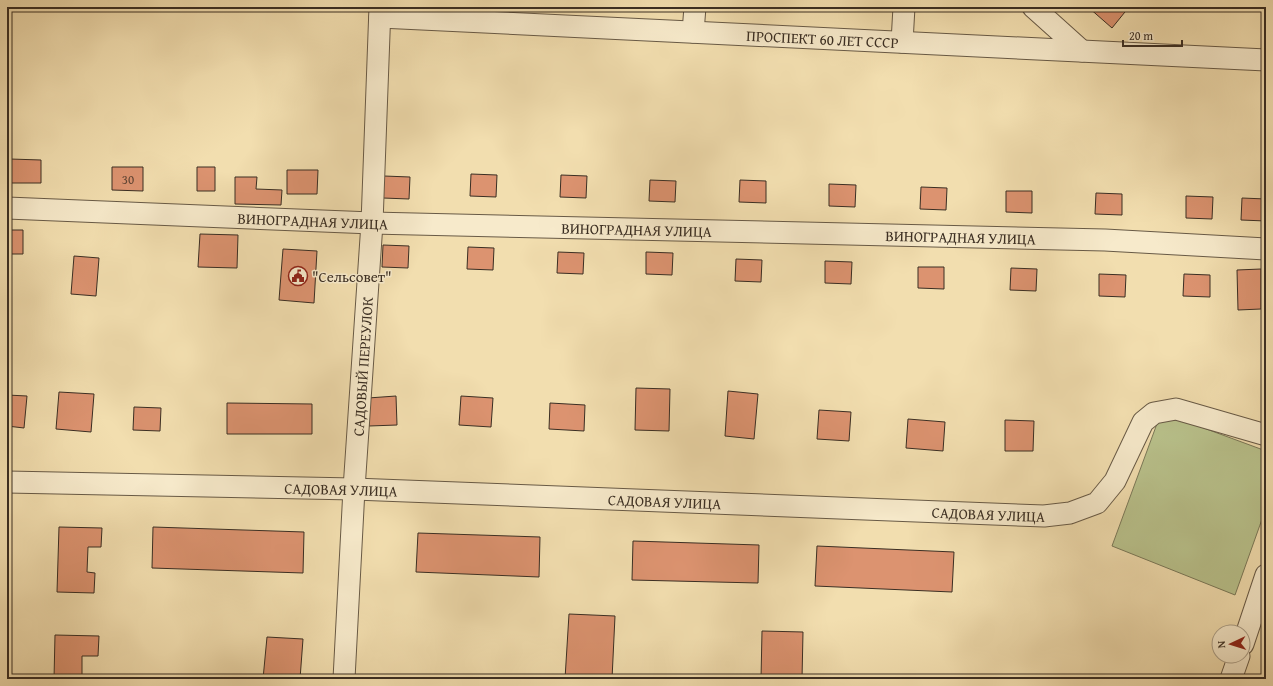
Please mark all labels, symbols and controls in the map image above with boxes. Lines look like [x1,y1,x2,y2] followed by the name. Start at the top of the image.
[1123,22,1182,48] scale bar
[746,24,899,53] street label: ПРОСПЕКТ 60 ЛЕТ СССР
[1129,27,1153,44] text: 20 m
[122,170,134,189] house number: 30
[237,207,388,234] street label: ВИНОГРАДНАЯ УЛИЦА
[561,217,712,241] street label: ВИНОГРАДНАЯ УЛИЦА
[885,224,1036,249] street label: ВИНОГРАДНАЯ УЛИЦА
[287,265,309,287] public building icon: "Сельсовет"
[312,266,392,287] place label: "Сельсовет"
[347,295,378,437] street label: САДОВЫЙ ПЕРЕУЛОК
[284,477,398,501] street label: САДОВАЯ УЛИЦА
[608,488,722,514] street label: САДОВАЯ УЛИЦА
[931,501,1045,527] street label: САДОВАЯ УЛИЦА
[1211,624,1251,664] north arrow
[1213,640,1229,649] text: N

